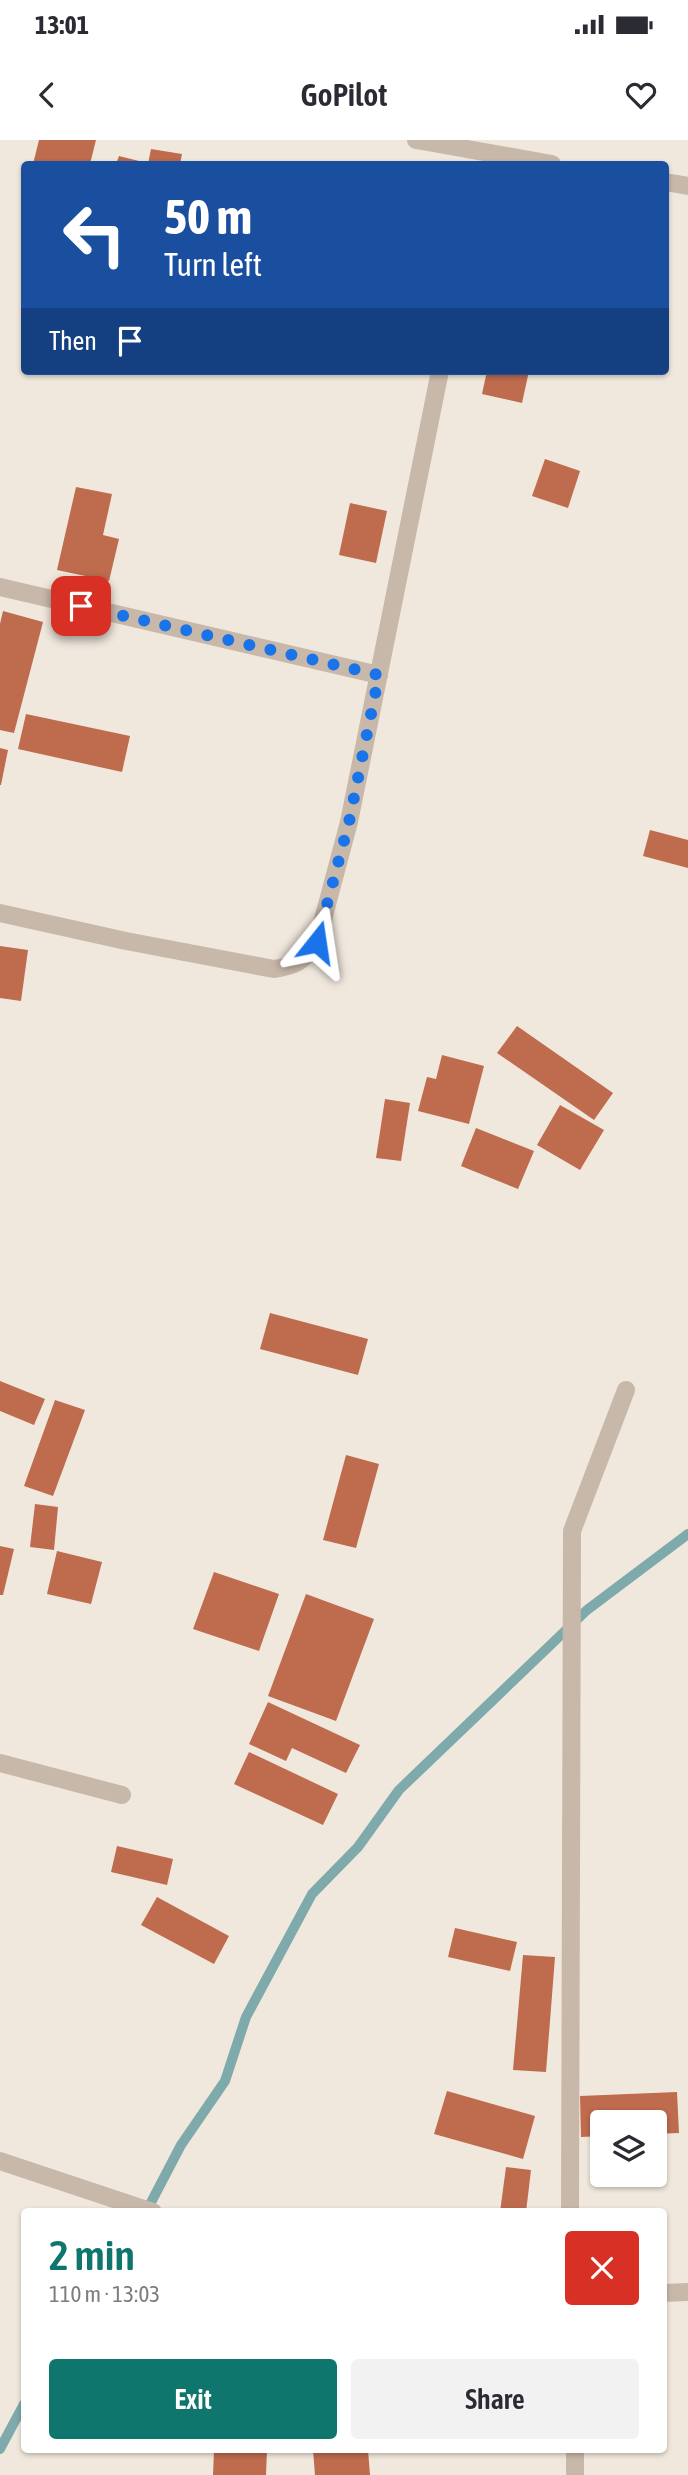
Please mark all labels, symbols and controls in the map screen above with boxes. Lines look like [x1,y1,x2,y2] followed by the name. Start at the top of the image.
[35,10,89,40] text: 13:01
[28,76,66,114] icon: back
[300,76,388,113] text: GoPilot
[622,76,660,114] icon: heart
[164,188,252,244] text: 50 m
[49,189,140,280] icon: left
[164,246,262,283] text: Turn left
[111,322,149,360] icon: arrive
[49,326,97,356] text: Then
[51,576,111,636] pin
[62,587,100,625] icon: arrive
[280,905,354,979] position arrow
[590,2110,667,2187] map controls
[590,2110,667,2187] button: layers
[49,2231,135,2279] text: 2 min
[565,2231,639,2305] button: close
[49,2281,160,2307] text: 110 m · 13:03
[49,2359,337,2439] button: Exit
[351,2359,639,2439] button: Share

